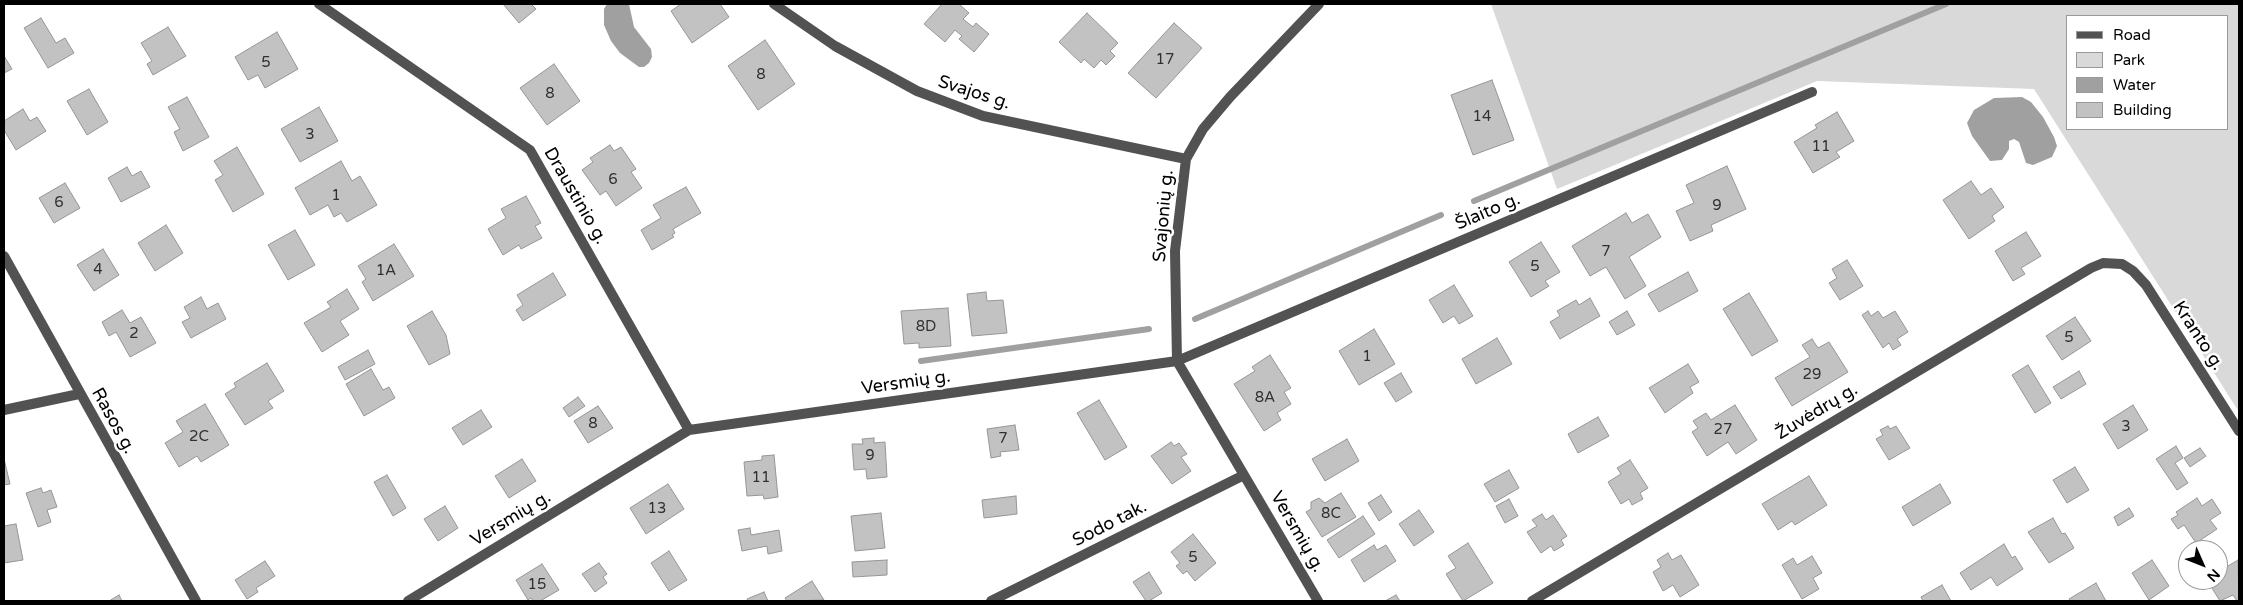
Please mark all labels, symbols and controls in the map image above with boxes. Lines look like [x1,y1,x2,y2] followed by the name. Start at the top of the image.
[2066,15,2228,130] legend
[2113,26,2151,44] text: Road
[1156,51,1174,69] house number: 17
[2113,51,2145,69] text: Park
[261,54,271,72] house number: 5
[756,66,766,84] house number: 8
[935,71,1013,115] street label: Svajos g.
[2113,76,2156,94] text: Water
[545,85,555,103] house number: 8
[2113,101,2172,119] text: Building
[1473,108,1491,126] house number: 14
[305,126,315,144] house number: 3
[1812,138,1830,156] house number: 11
[539,144,611,248] street label: Draustinio g.
[1149,169,1179,263] street label: Svajonių g.
[608,171,618,189] house number: 6
[331,187,341,205] house number: 1
[1452,189,1524,235] street label: Šlaito g.
[54,194,64,212] house number: 6
[1712,197,1722,215] house number: 9
[1601,243,1611,261] house number: 7
[1530,258,1540,276] house number: 5
[93,261,103,279] house number: 4
[376,262,396,280] house number: 1A
[2168,297,2228,375] street label: Kranto g.
[916,318,936,336] house number: 8D
[129,325,139,343] house number: 2
[2064,329,2074,347] house number: 5
[1362,348,1372,366] house number: 1
[860,366,952,400] street label: Versmių g.
[1803,366,1821,384] house number: 29
[1772,379,1862,445] street label: Žuvėdrų g.
[86,384,140,458] street label: Rasos g.
[1255,389,1275,407] house number: 8A
[588,415,598,433] house number: 8
[2121,418,2131,436] house number: 3
[1714,421,1732,439] house number: 27
[189,428,209,446] house number: 2C
[998,430,1008,448] house number: 7
[865,447,875,465] house number: 9
[752,469,770,487] house number: 11
[467,487,555,551] street label: Versmių g.
[1265,488,1329,576] street label: Versmių g.
[1069,496,1151,552] street label: Sodo tak.
[648,500,666,518] house number: 13
[1321,505,1341,523] house number: 8C
[2178,540,2228,590] north arrow
[1188,549,1198,567] house number: 5
[2203,565,2223,585] text: N
[528,576,546,594] house number: 15

